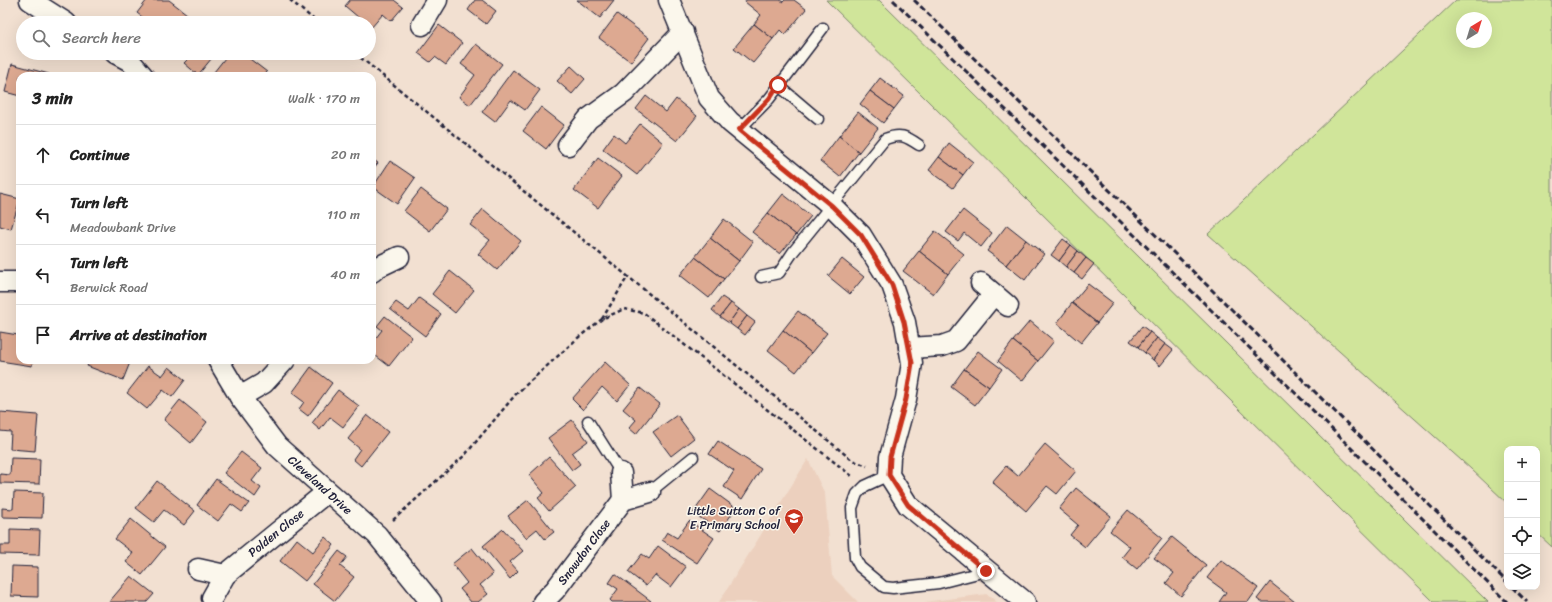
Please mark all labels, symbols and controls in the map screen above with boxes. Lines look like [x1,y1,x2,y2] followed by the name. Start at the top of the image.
[1456,12,1492,48] north arrow
[16,16,376,60] search box
[62,25,141,51] text: Search here
[30,27,52,49] icon: search
[769,76,787,94] route start
[32,83,73,113] text: 3 min
[288,87,360,110] text: Walk · 170 m
[70,142,130,168] text: Continue
[331,143,360,166] text: 20 m
[32,144,54,166] icon: ahead
[70,190,128,216] text: Turn left
[327,203,360,226] text: 110 m
[32,204,54,226] icon: left
[70,216,176,239] text: Meadowbank Drive
[70,250,128,276] text: Turn left
[330,263,360,286] text: 40 m
[32,264,54,286] icon: left
[70,276,147,299] text: Berwick Road
[70,322,207,348] text: Arrive at destination
[32,324,54,346] icon: arrive
[1504,446,1540,590] map controls
[1504,446,1540,482] button: +
[282,450,358,520] street label: Cleveland Drive
[1504,482,1540,518] button: −
[687,500,782,536] place label: Little Sutton C of E Primary School
[243,503,309,563] street label: Polden Close
[783,507,805,535] school or university icon: Little Sutton C of E Primary School
[552,514,616,590] street label: Snowdon Close
[1504,518,1540,554] button: locate
[1504,554,1540,590] button: layers
[977,562,995,580] route end

